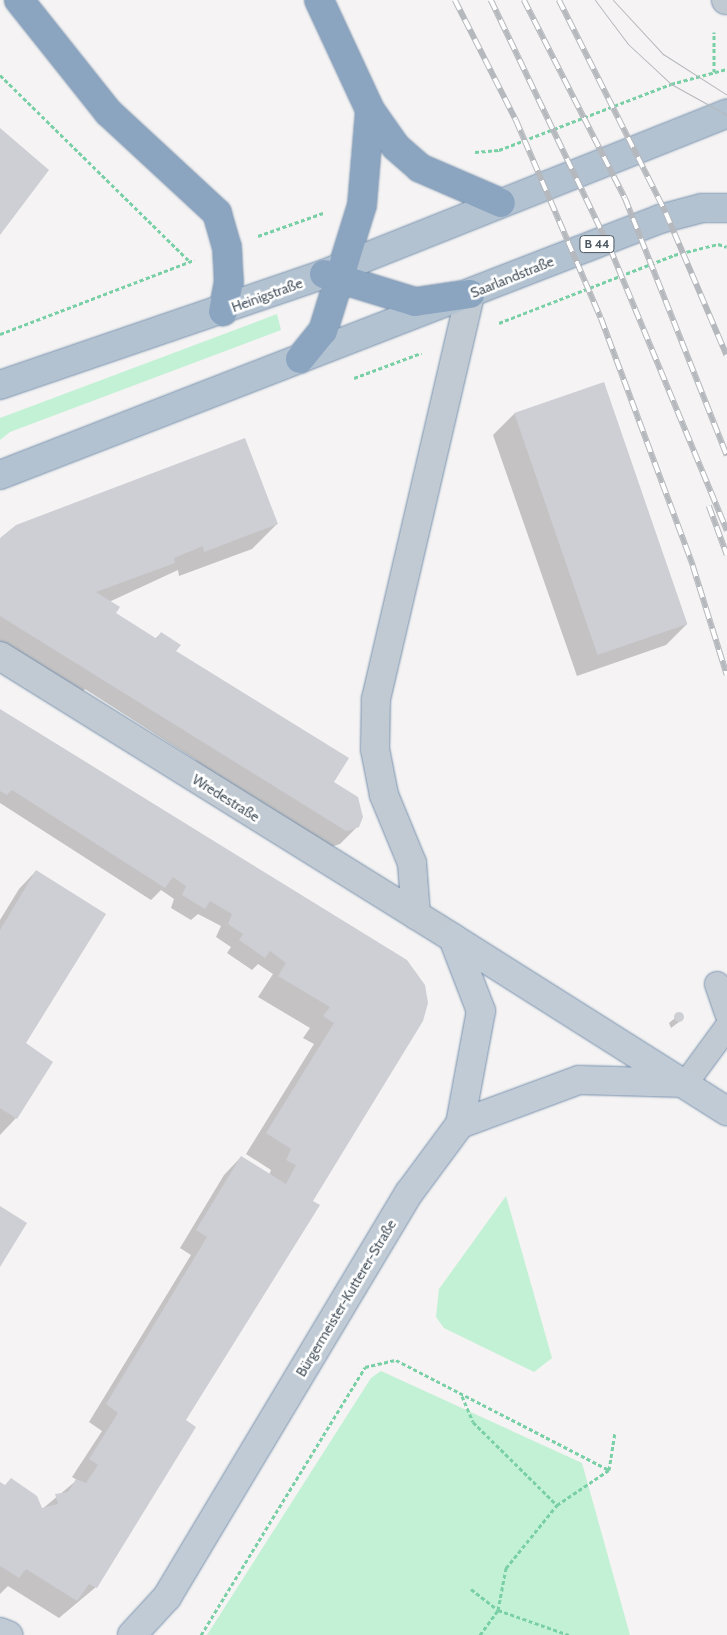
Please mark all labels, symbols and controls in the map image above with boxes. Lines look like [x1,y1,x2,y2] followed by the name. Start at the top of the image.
[578,234,616,253] road number: B 44
[468,253,556,301] street label: Saarlandstraße
[229,274,305,316] street label: Heinigstraße
[189,771,263,825] street label: Wredestraße
[292,1216,400,1380] street label: Bürgermeister-Kutterer-Straße

